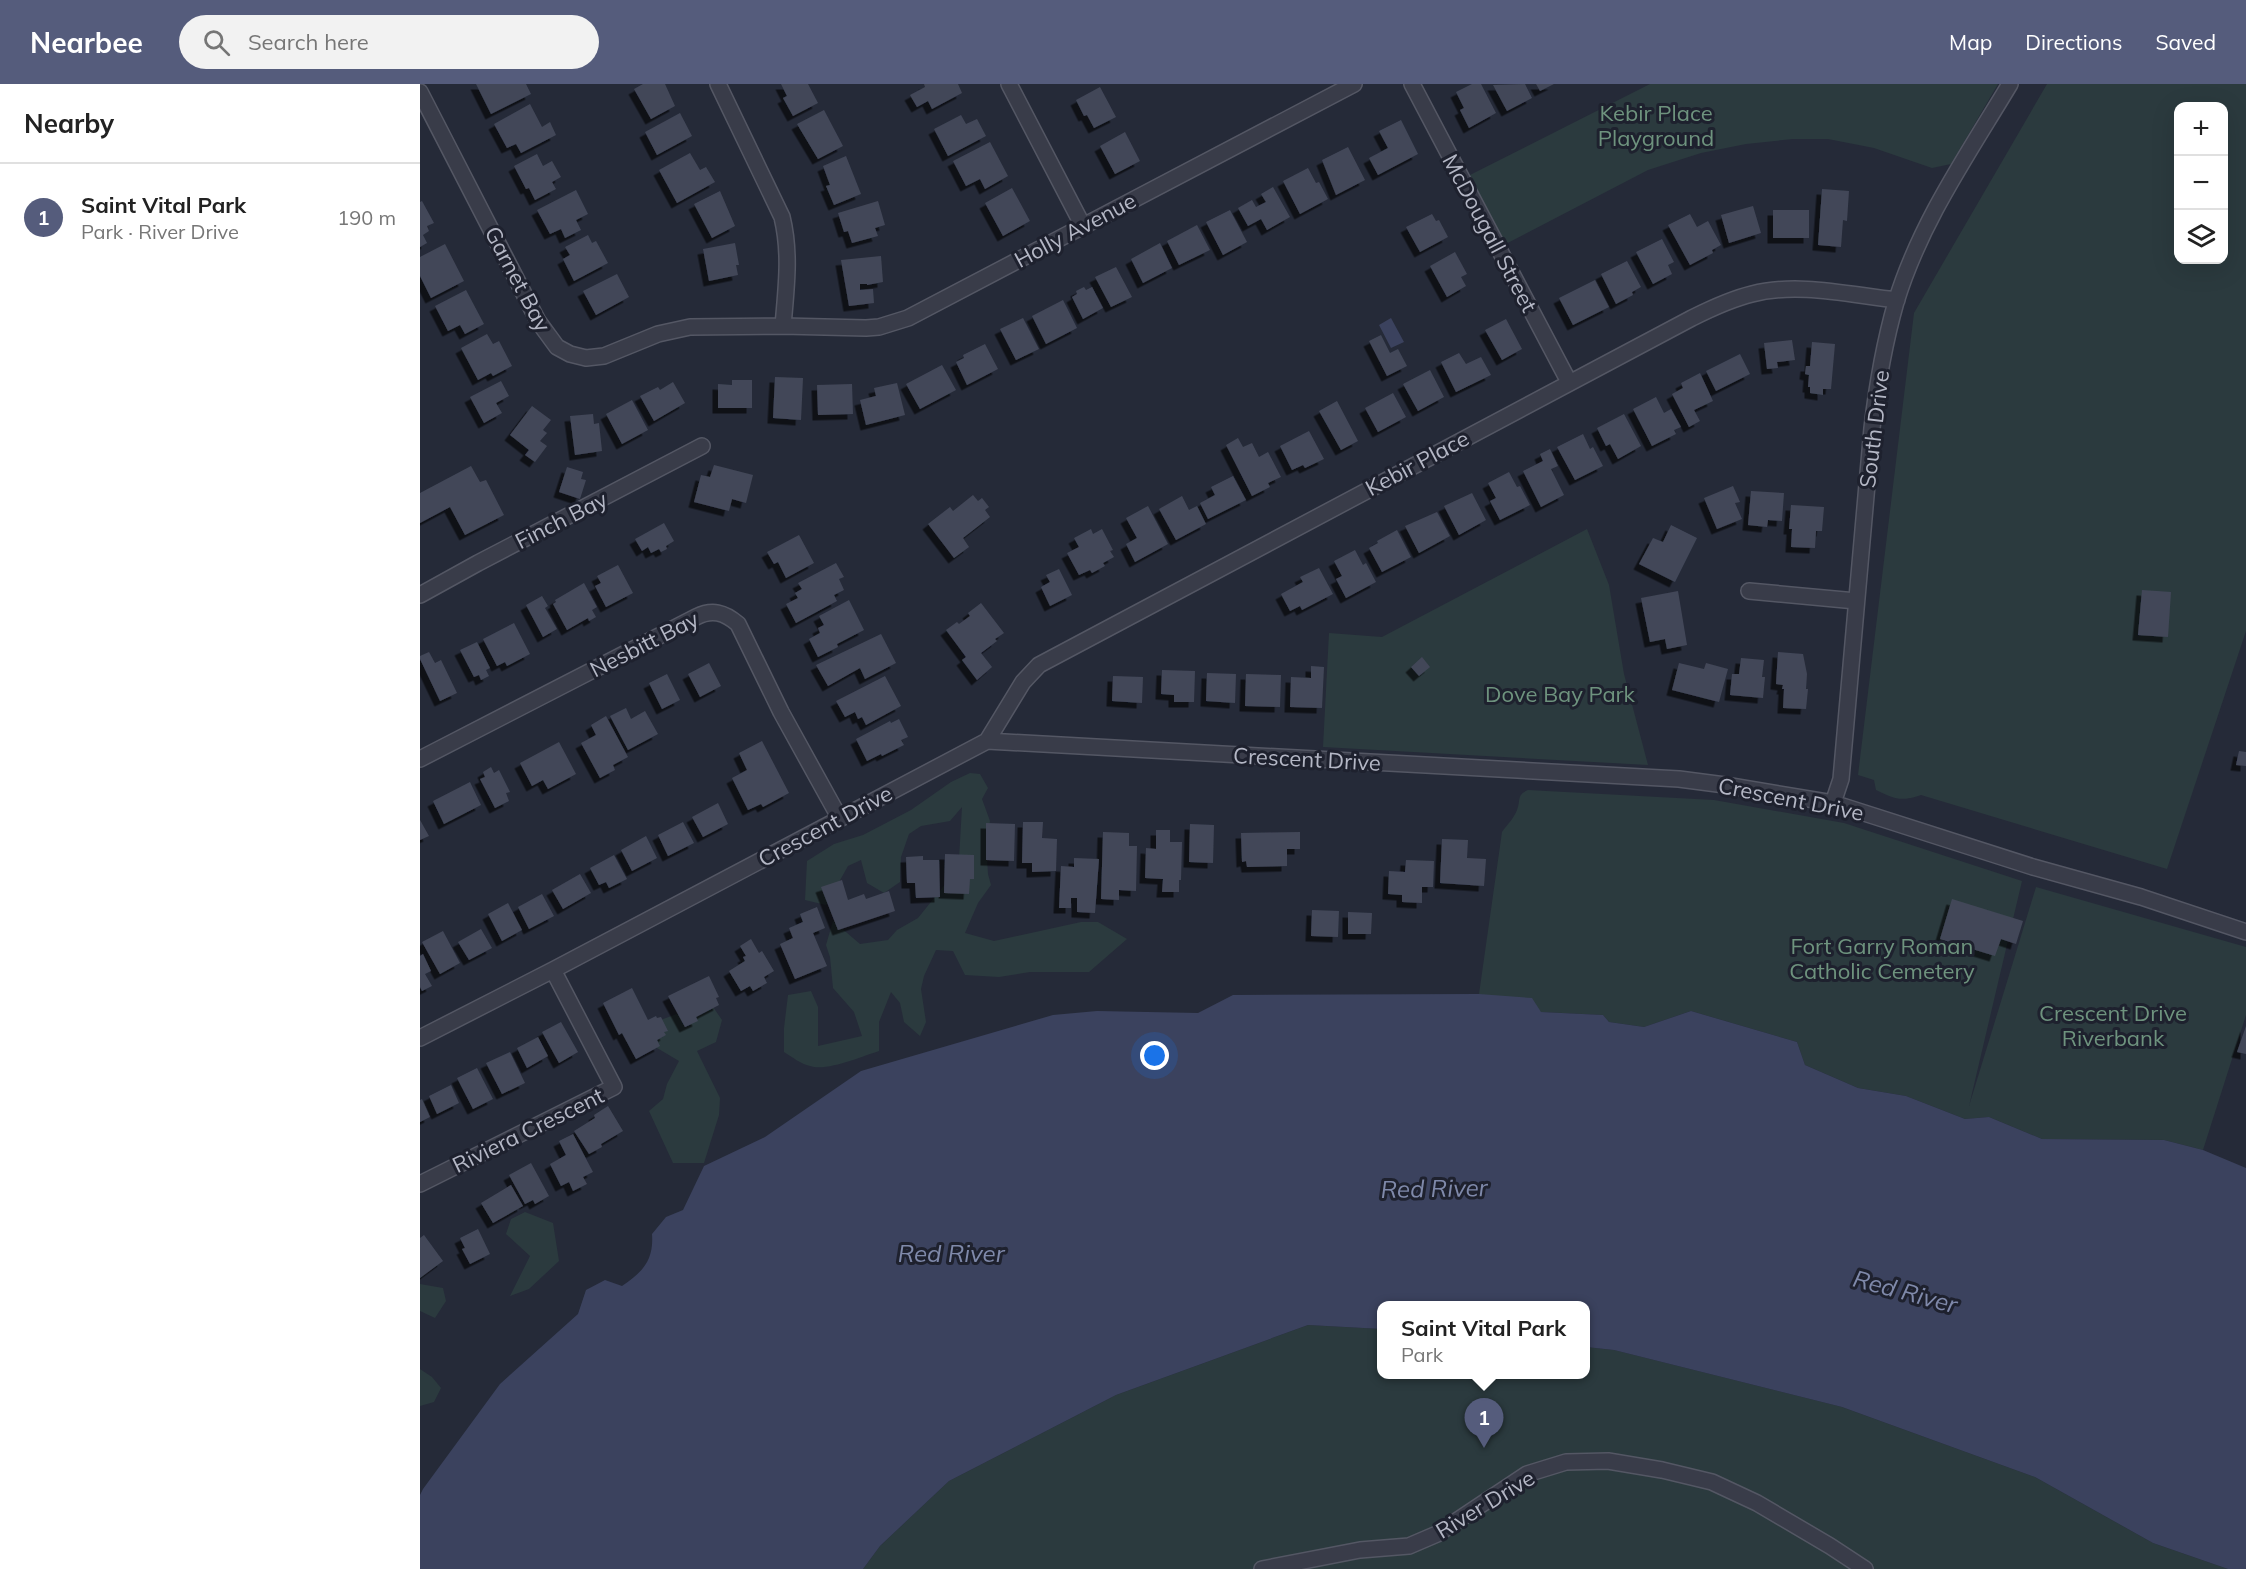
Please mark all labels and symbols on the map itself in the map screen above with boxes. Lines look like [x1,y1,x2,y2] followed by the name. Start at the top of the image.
[1598,99,1714,152] park label: Kebir Place Playground
[1437,149,1544,317] street label: McDougall Street
[1009,186,1141,274] street label: Holly Avenue
[479,222,558,337] street label: Garnet Bay
[1853,369,1895,489] street label: South Drive
[1360,424,1474,502] street label: Kebir Place
[510,485,612,555] street label: Finch Bay
[585,605,703,683] street label: Nesbitt Bay
[1485,680,1636,708] park label: Dove Bay Park
[1232,741,1382,777] street label: Crescent Drive
[1716,771,1866,827] street label: Crescent Drive
[753,779,897,873] street label: Crescent Drive
[1789,932,1975,985] park label: Fort Garry Roman Catholic Cemetery
[2039,999,2187,1052] park label: Crescent Drive Riverbank
[1140,1041,1169,1070] your location
[448,1081,609,1179] street label: Riviera Crescent
[1380,1172,1489,1204] water label: Red River
[898,1238,1006,1268] water label: Red River
[1850,1263,1962,1320] water label: Red River
[1464,1398,1504,1448] pin: 1
[1430,1463,1540,1545] street label: River Drive

